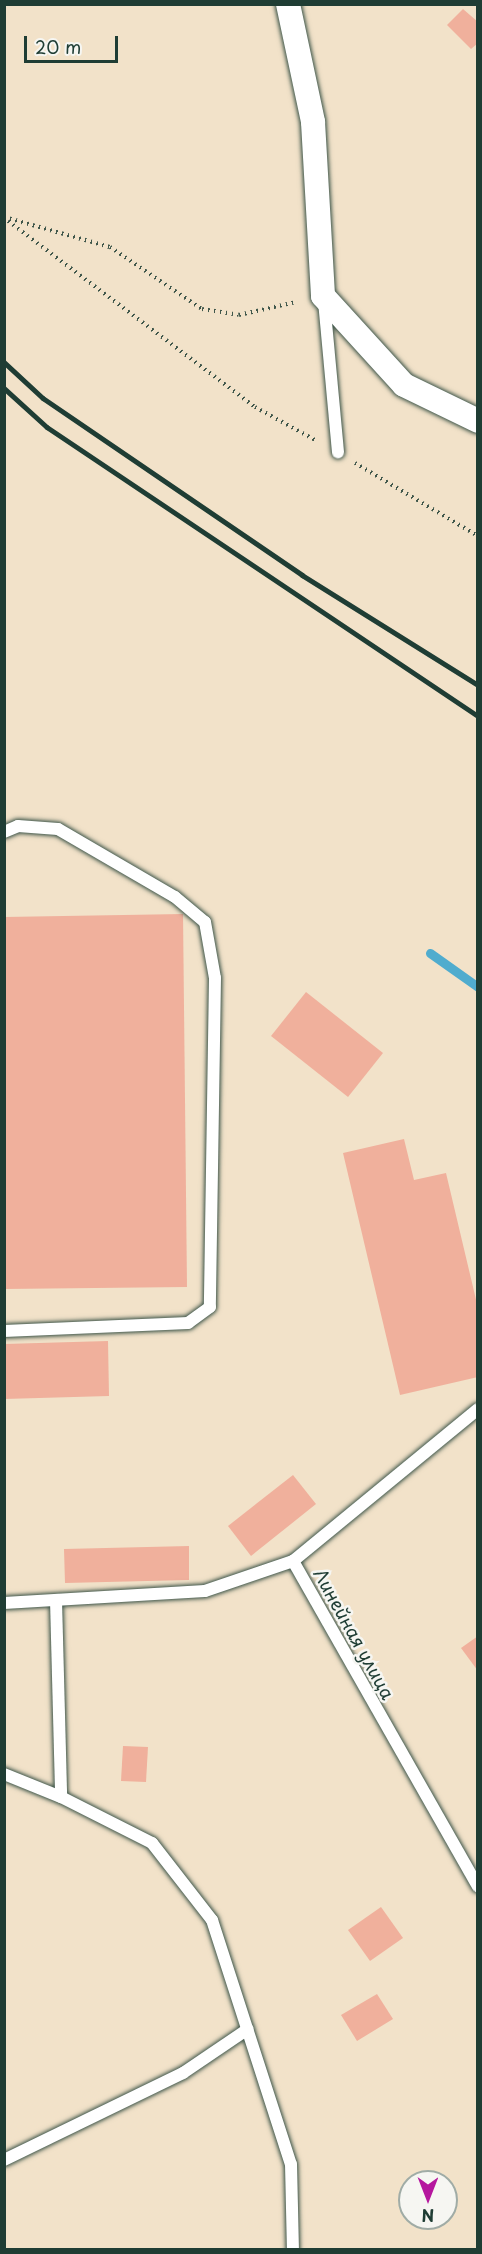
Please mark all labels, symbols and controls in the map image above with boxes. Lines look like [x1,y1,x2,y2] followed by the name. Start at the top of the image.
[27,24,122,62] scale bar
[35,33,81,60] text: 20 m
[309,1565,399,1703] street label: Линейная улица
[398,2170,458,2230] north arrow
[422,2204,434,2228] text: N

